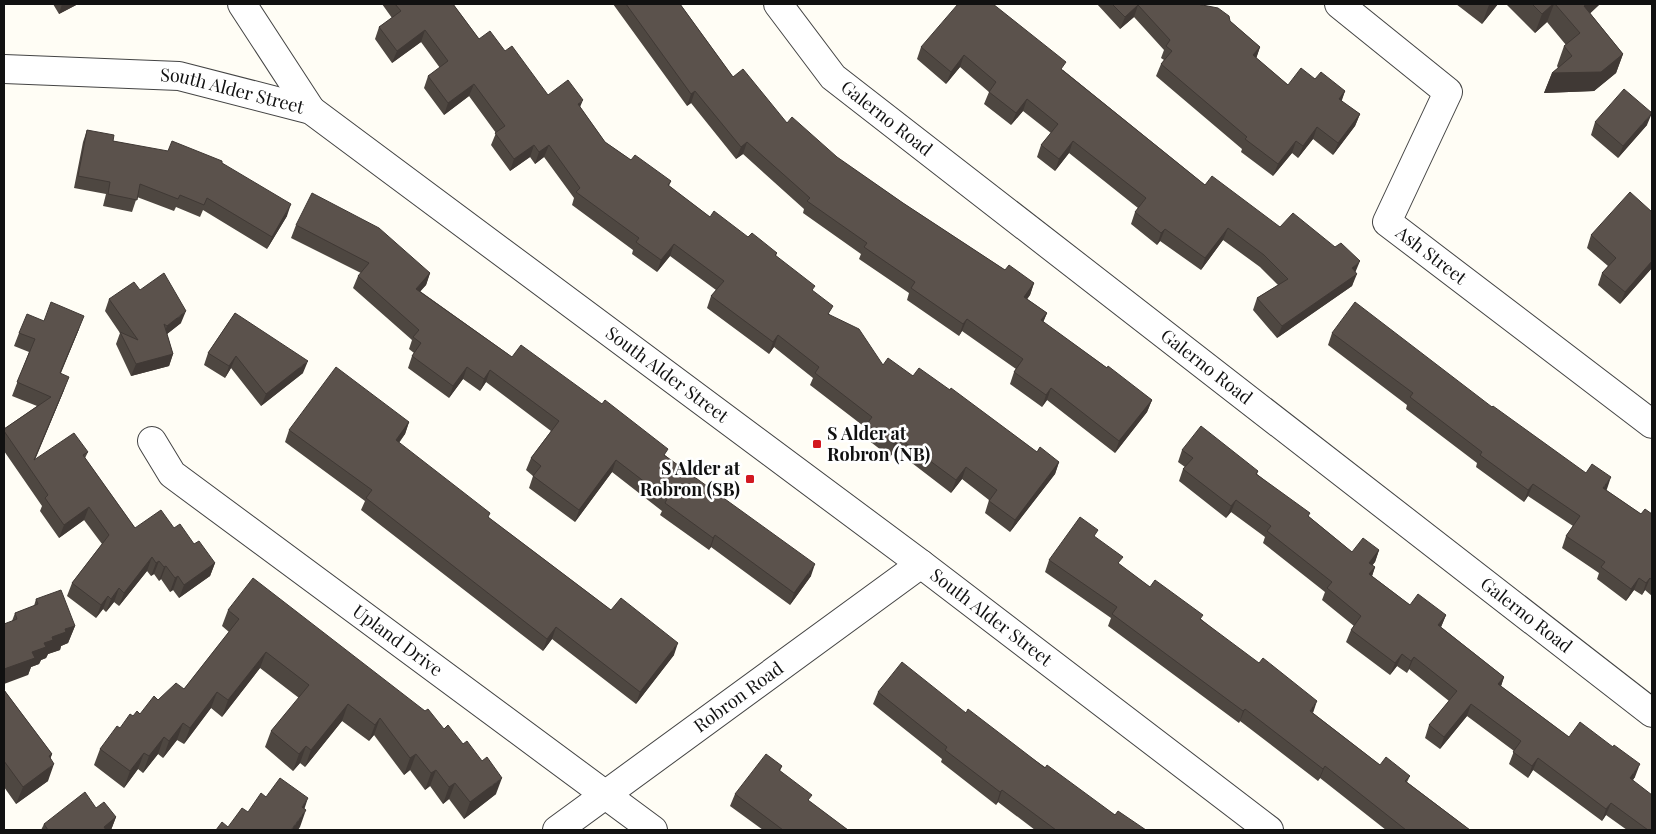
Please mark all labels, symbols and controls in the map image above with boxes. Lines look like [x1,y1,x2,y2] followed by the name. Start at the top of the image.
[160,62,307,119] street label: South Alder Street
[836,75,938,161] street label: Galerno Road
[1391,219,1472,290] street label: Ash Street
[601,320,734,428] street label: South Alder Street
[1156,323,1258,410] street label: Galerno Road
[827,421,930,466] place label: S Alder at Robron (NB)
[811,438,823,450] marker: S Alder at Robron (NB)
[640,456,741,501] place label: S Alder at Robron (SB)
[744,473,756,485] marker: S Alder at Robron (SB)
[926,562,1058,671] street label: South Alder Street
[1476,571,1578,658] street label: Galerno Road
[348,599,448,681] street label: Upland Drive
[688,655,788,737] street label: Robron Road

